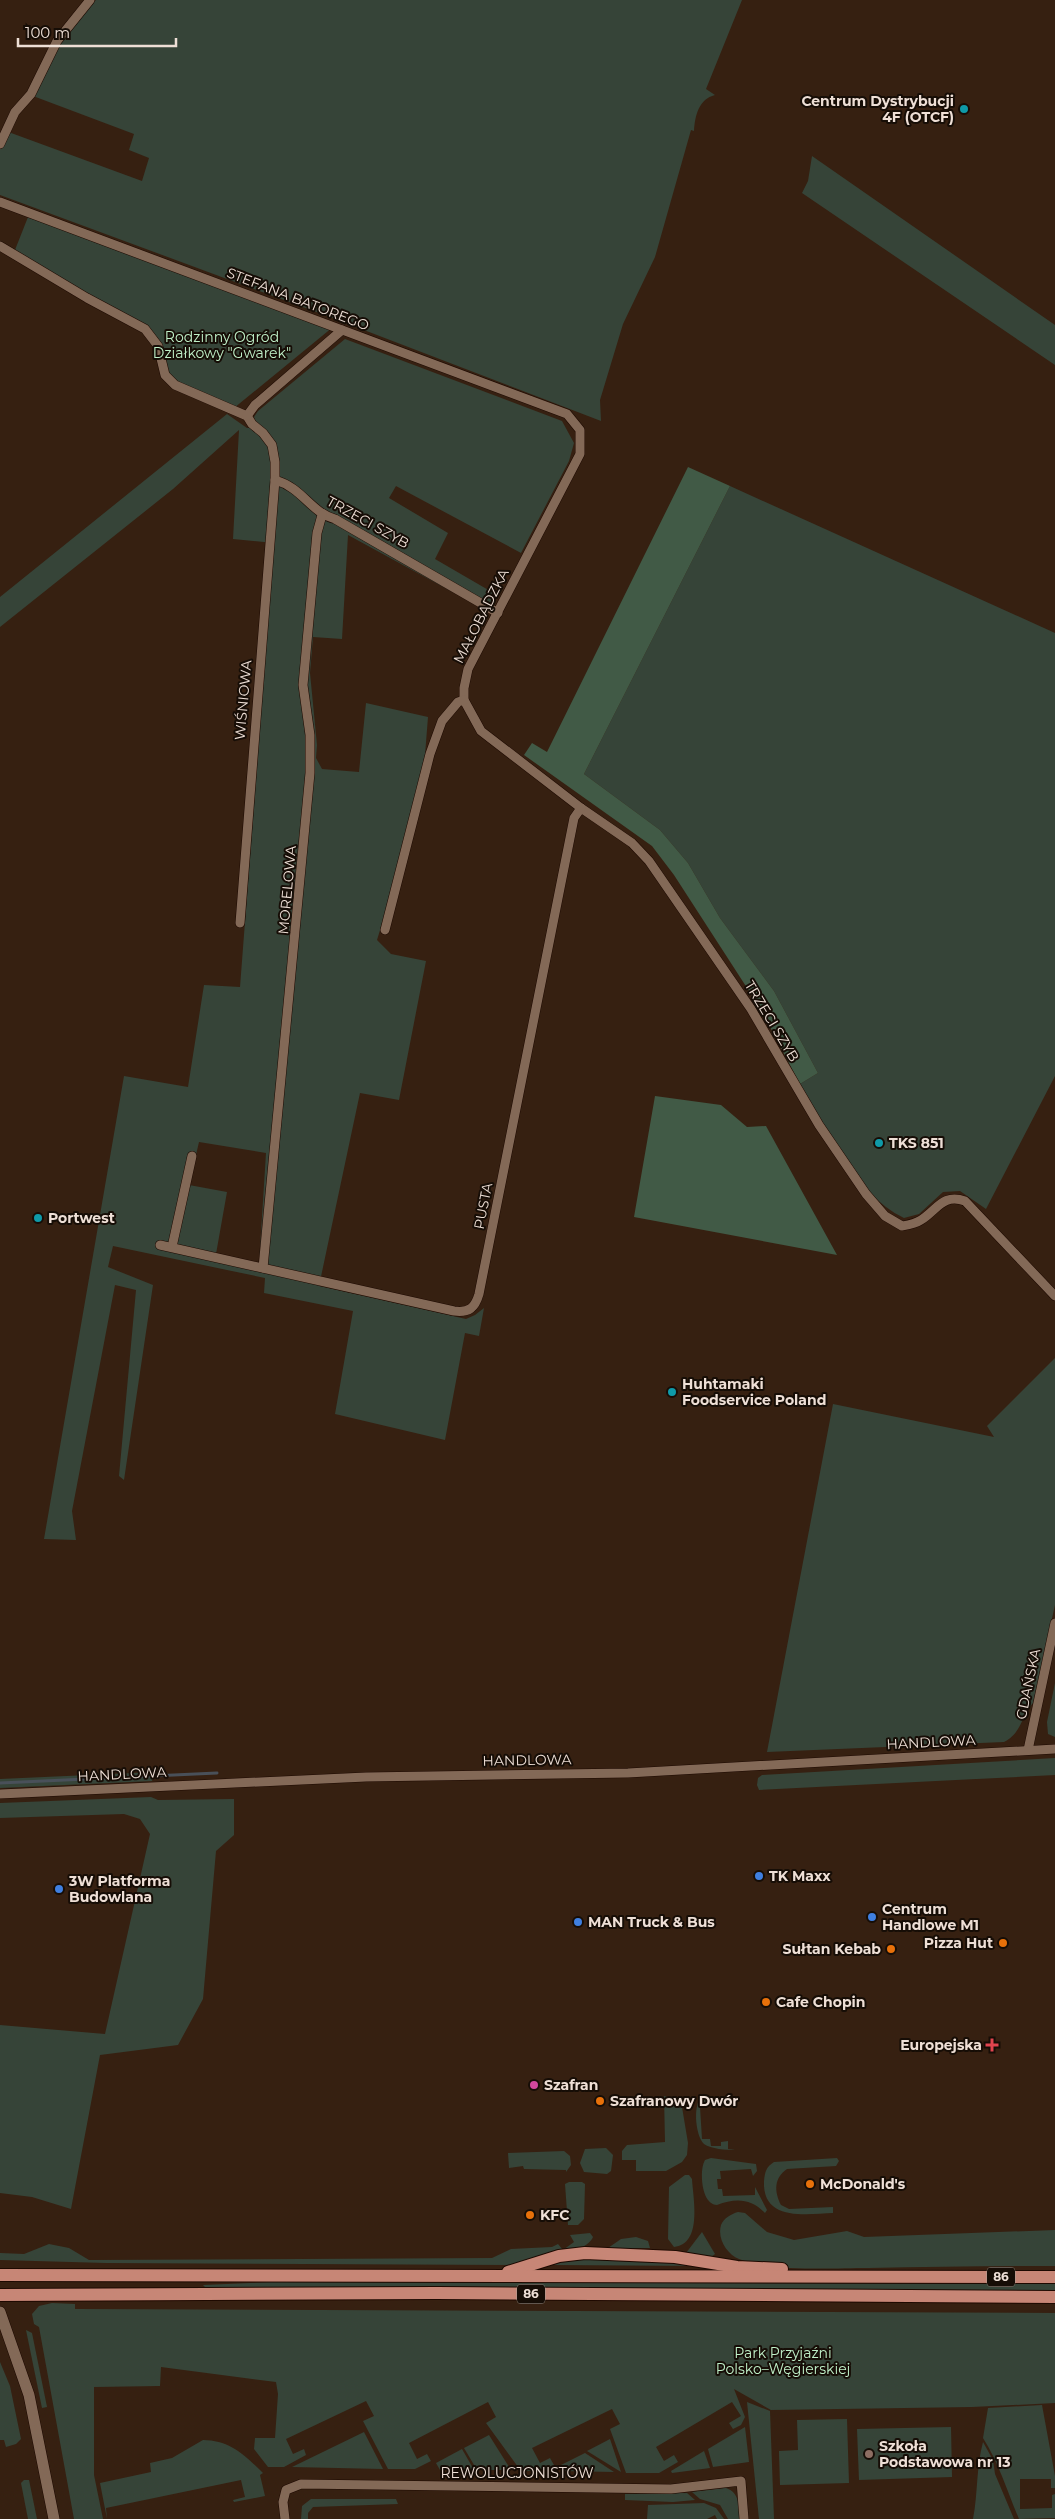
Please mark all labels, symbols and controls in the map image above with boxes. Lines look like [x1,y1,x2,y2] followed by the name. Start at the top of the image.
[18,15,175,47] scale bar
[25,23,70,42] text: 100 m
[801,92,954,126] place label: Centrum Dystrybucji 4F (OTCF)
[958,103,970,115] marker: Centrum Dystrybucji 4F (OTCF)
[224,264,372,335] street label: STEFANA BATOREGO
[153,328,291,362] park label: Rodzinny Ogród Działkowy "Gwarek"
[324,492,412,552] street label: TRZECI SZYB
[449,565,513,666] street label: MAŁOBĄDZKA
[231,658,256,741] street label: WIŚNIOWA
[274,844,300,935] street label: MORELOWA
[741,977,803,1065] street label: TRZECI SZYB
[889,1134,944,1152] place label: TKS 851
[873,1137,885,1149] marker: TKS 851
[470,1180,497,1231] street label: PUSTA
[48,1209,115,1227] place label: Portwest
[32,1212,44,1224] marker: Portwest
[682,1375,826,1409] place label: Huhtamaki Foodservice Poland
[666,1386,678,1398] marker: Huhtamaki Foodservice Poland
[1012,1646,1044,1721] street label: GDAŃSKA
[886,1731,977,1753] street label: HANDLOWA
[482,1750,573,1770] street label: HANDLOWA
[77,1763,168,1785] street label: HANDLOWA
[769,1867,831,1885] place label: TK Maxx
[753,1870,765,1882] marker: TK Maxx
[68,1872,170,1906] place label: 3W Platforma Budowlana
[53,1883,65,1895] marker: 3W Platforma Budowlana
[882,1900,979,1934] place label: Centrum Handlowe M1
[866,1911,878,1923] marker: Centrum Handlowe M1
[588,1913,715,1931] place label: MAN Truck & Bus
[572,1916,584,1928] marker: MAN Truck & Bus
[924,1934,993,1952] place label: Pizza Hut
[997,1937,1009,1949] marker: Pizza Hut
[782,1940,881,1958] place label: Sułtan Kebab
[885,1943,897,1955] marker: Sułtan Kebab
[776,1993,865,2011] place label: Cafe Chopin
[760,1996,772,2008] marker: Cafe Chopin
[900,2036,982,2054] place label: Europejska
[986,2039,998,2051] marker: Europejska
[544,2076,598,2094] place label: Szafran
[528,2079,540,2091] marker: Szafran
[610,2092,738,2110] place label: Szafranowy Dwór
[594,2095,606,2107] marker: Szafranowy Dwór
[820,2175,906,2193] place label: McDonald's
[804,2178,816,2190] marker: McDonald's
[540,2206,569,2224] place label: KFC
[524,2209,536,2221] marker: KFC
[987,2268,1015,2286] road number: 86
[517,2284,545,2304] road number: 86
[716,2344,850,2378] park label: Park Przyjaźni Polsko–Węgierskiej
[879,2437,1010,2471] place label: Szkoła Podstawowa nr 13
[863,2448,875,2460] marker: Szkoła Podstawowa nr 13
[440,2464,594,2482] street label: REWOLUCJONISTÓW

